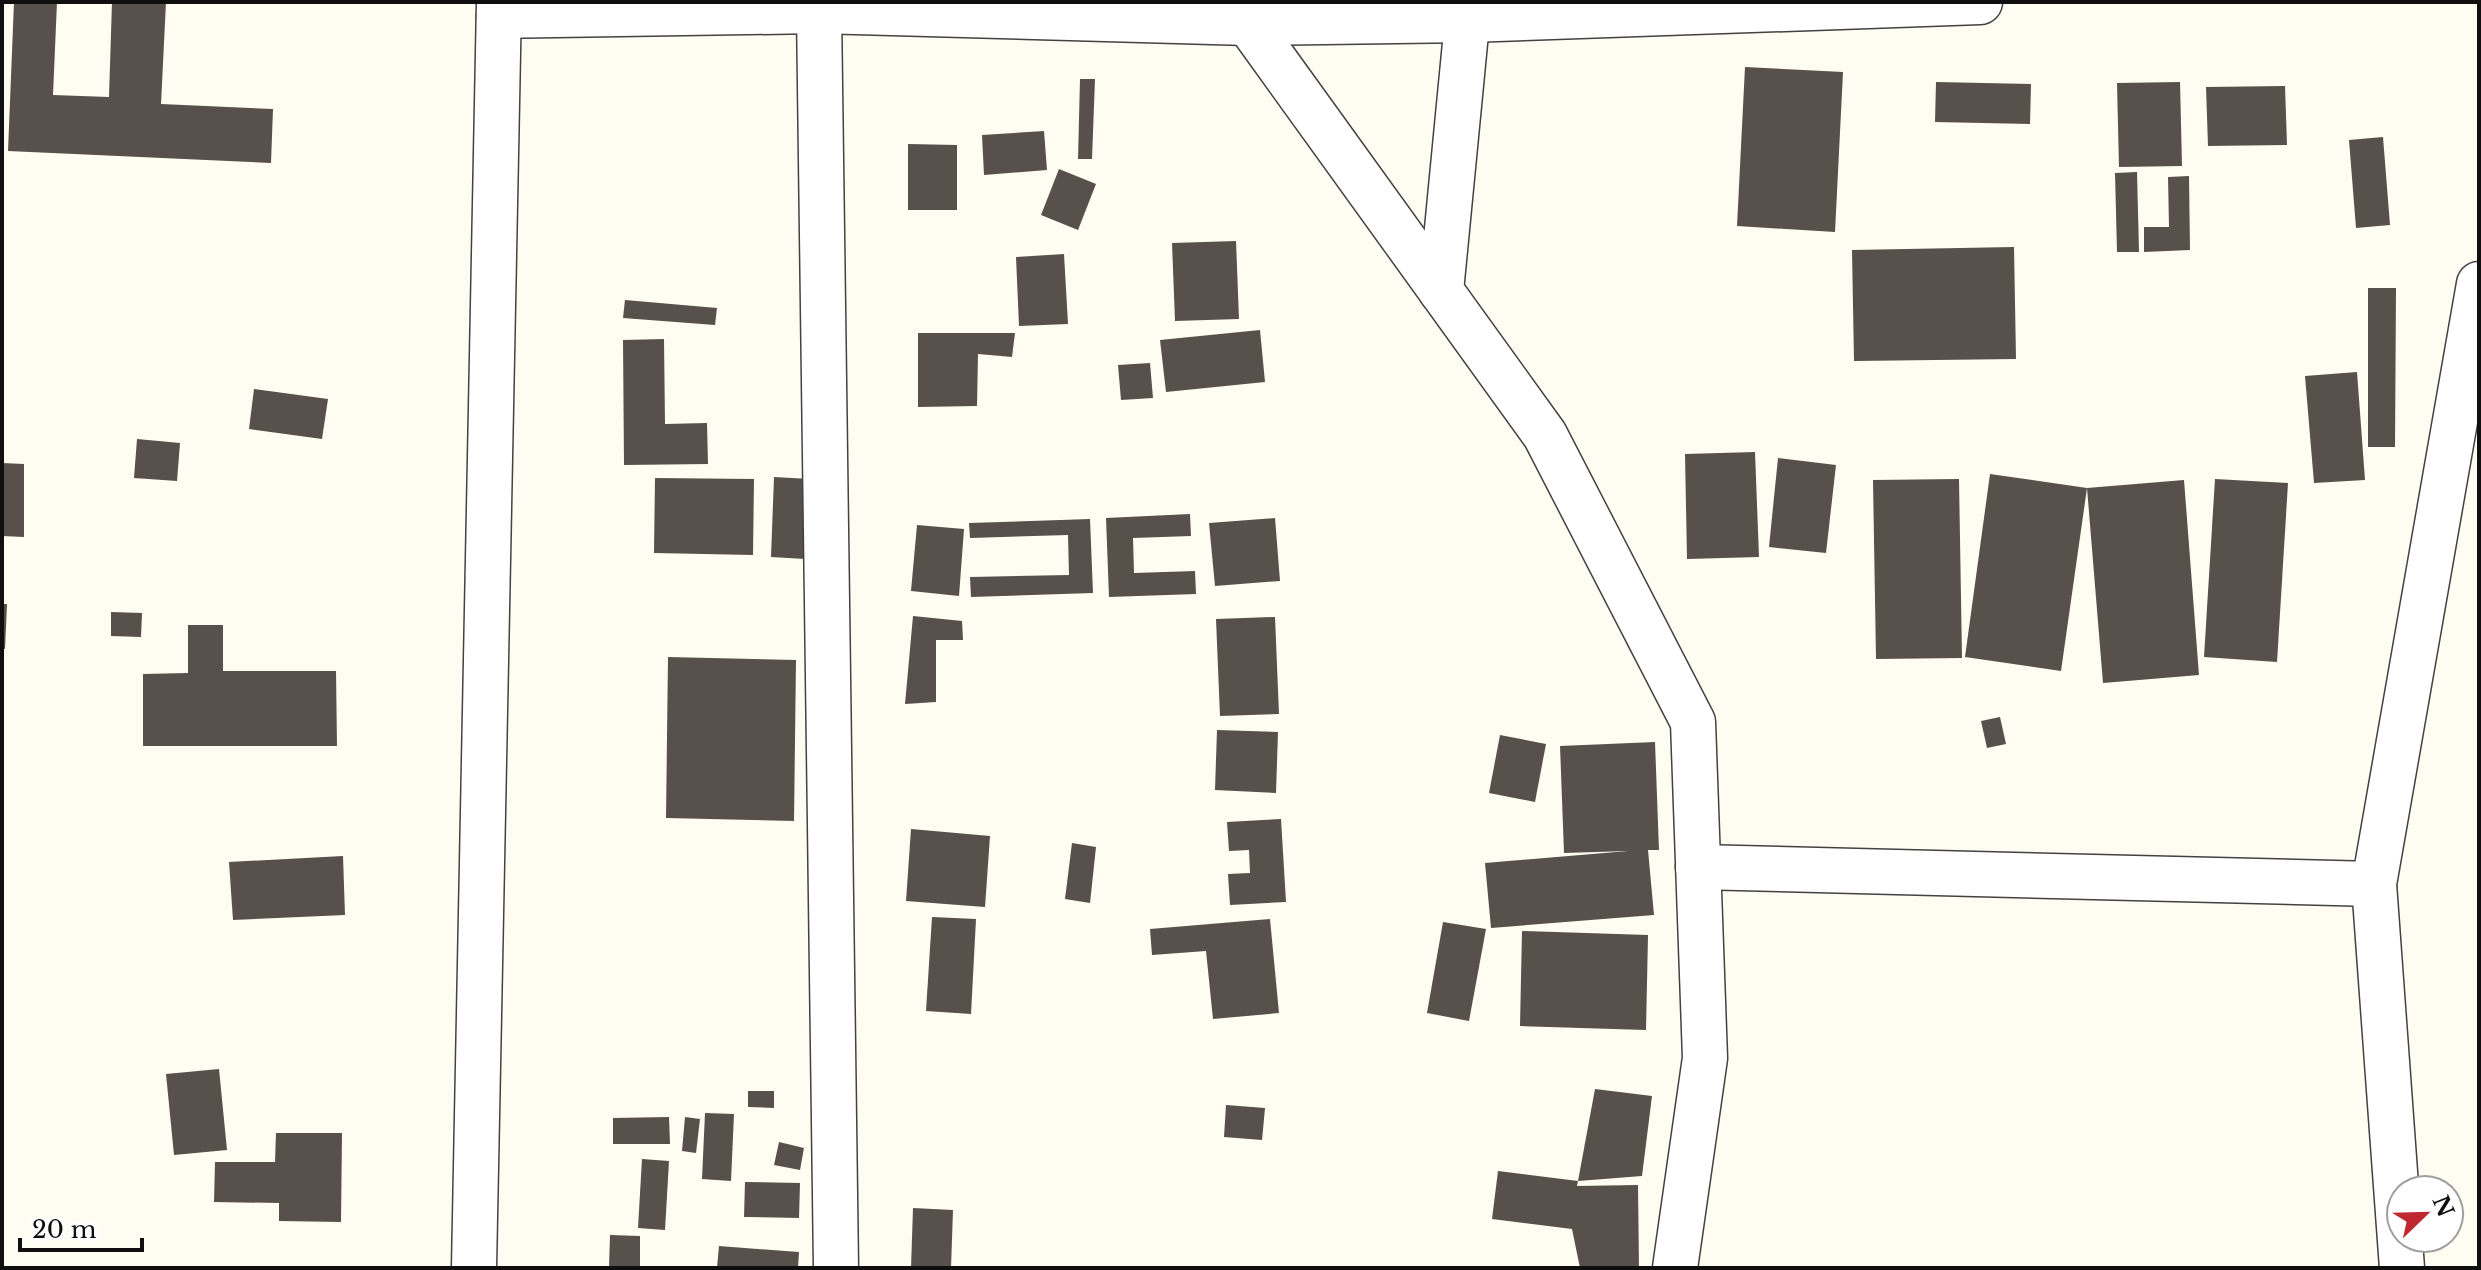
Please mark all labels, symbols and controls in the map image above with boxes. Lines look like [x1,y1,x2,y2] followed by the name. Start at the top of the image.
[2385,1174,2465,1254] north arrow
[2426,1192,2460,1221] text: N
[20,1202,142,1252] scale bar
[32,1215,97,1244] text: 20 m

